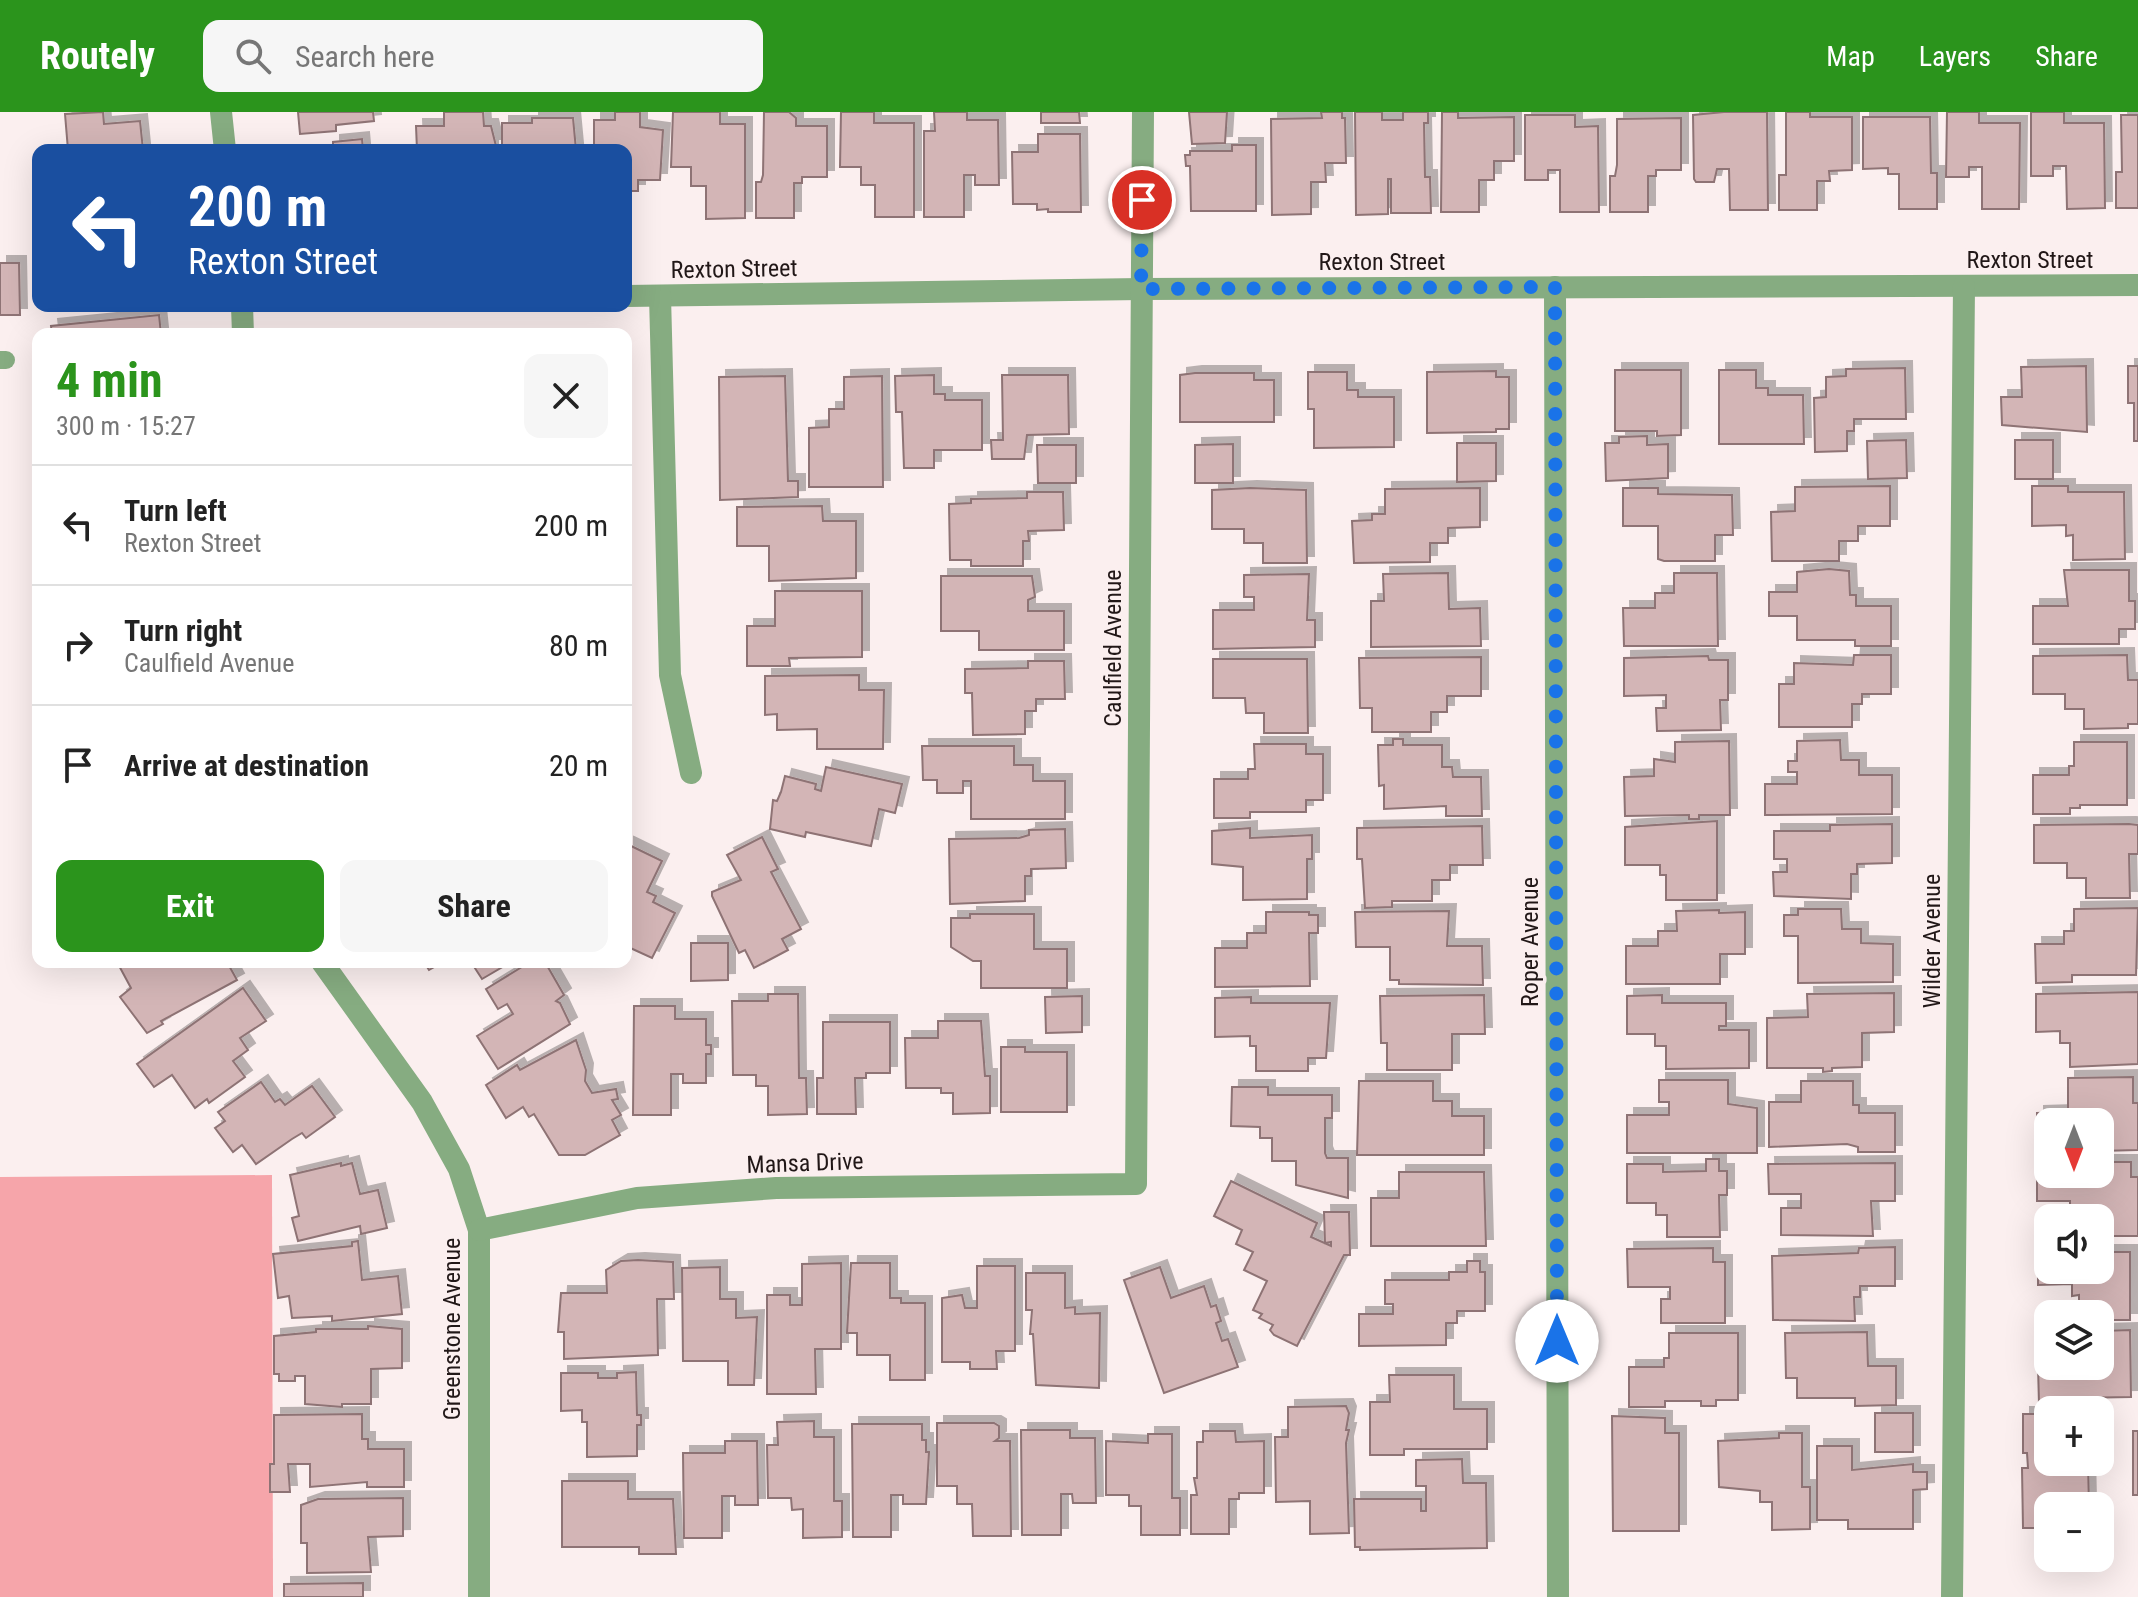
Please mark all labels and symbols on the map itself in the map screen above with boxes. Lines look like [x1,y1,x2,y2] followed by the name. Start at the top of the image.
[1108,166,1176,234] pin
[1967,246,2093,274] street label: Rexton Street
[1319,248,1445,276] street label: Rexton Street
[670,254,798,284] street label: Rexton Street
[1099,569,1127,727] street label: Caulfield Avenue
[1918,874,1946,1008] street label: Wilder Avenue
[1516,877,1544,1007] street label: Roper Avenue
[2034,1108,2114,1188] north arrow
[746,1147,864,1179] street label: Mansa Drive
[438,1238,466,1420] street label: Greenstone Avenue
[1515,1299,1599,1383] position arrow

